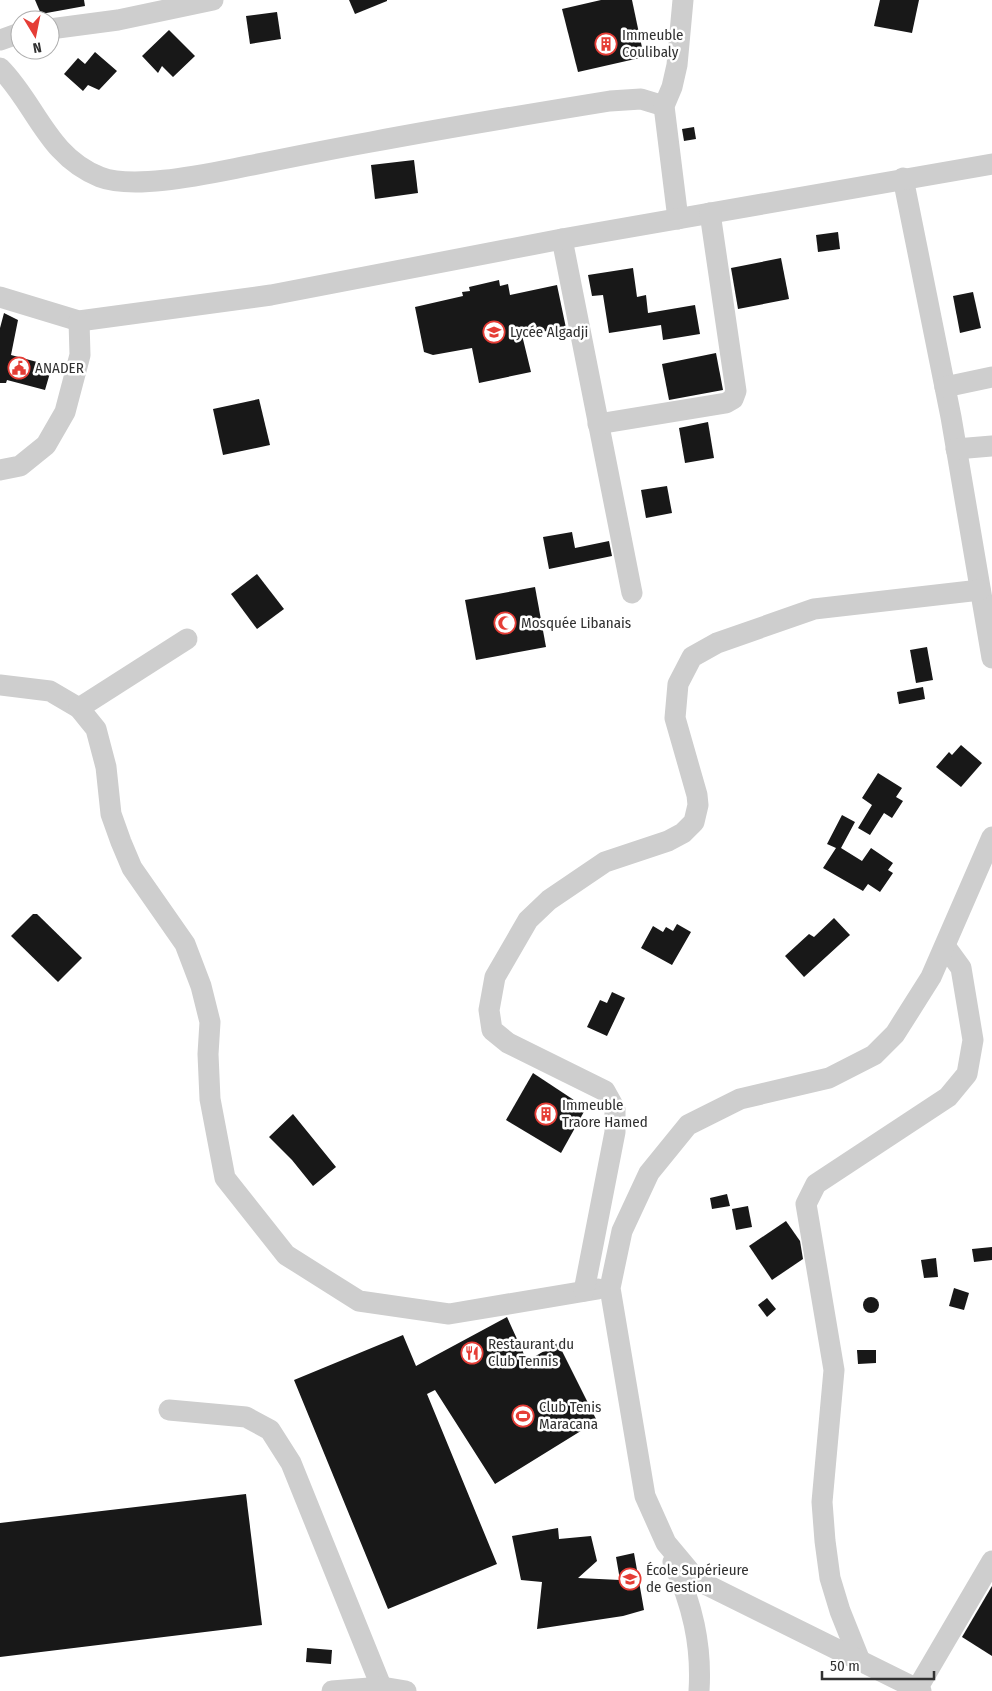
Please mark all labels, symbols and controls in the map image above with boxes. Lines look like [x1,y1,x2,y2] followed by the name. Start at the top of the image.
[10,10,60,60] north arrow
[622,26,684,61] place label: Immeuble Coulibaly
[594,32,618,56] building icon: Immeuble Coulibaly
[32,38,43,56] text: N
[482,320,506,344] school or university icon: Lycée Algadji
[510,323,588,341] place label: Lycée Algadji
[7,356,31,380] public building icon: ANADER
[35,359,84,377] place label: ANADER
[493,611,517,635] mosque icon: Mosquée Libanais
[521,614,631,632] place label: Mosquée Libanais
[562,1096,648,1131] place label: Immeuble Traore Hamed
[534,1102,558,1126] building icon: Immeuble Traore Hamed
[488,1335,574,1370] place label: Restaurant du Club Tennis
[460,1341,484,1365] restaurant icon: Restaurant du Club Tennis
[539,1398,601,1433] place label: Club Tenis Maracana
[511,1404,535,1428] sports icon: Club Tenis Maracana
[646,1561,749,1596] place label: École Supérieure de Gestion
[618,1567,642,1591] school or university icon: École Supérieure de Gestion
[822,1648,934,1680] scale bar
[830,1657,860,1675] text: 50 m

